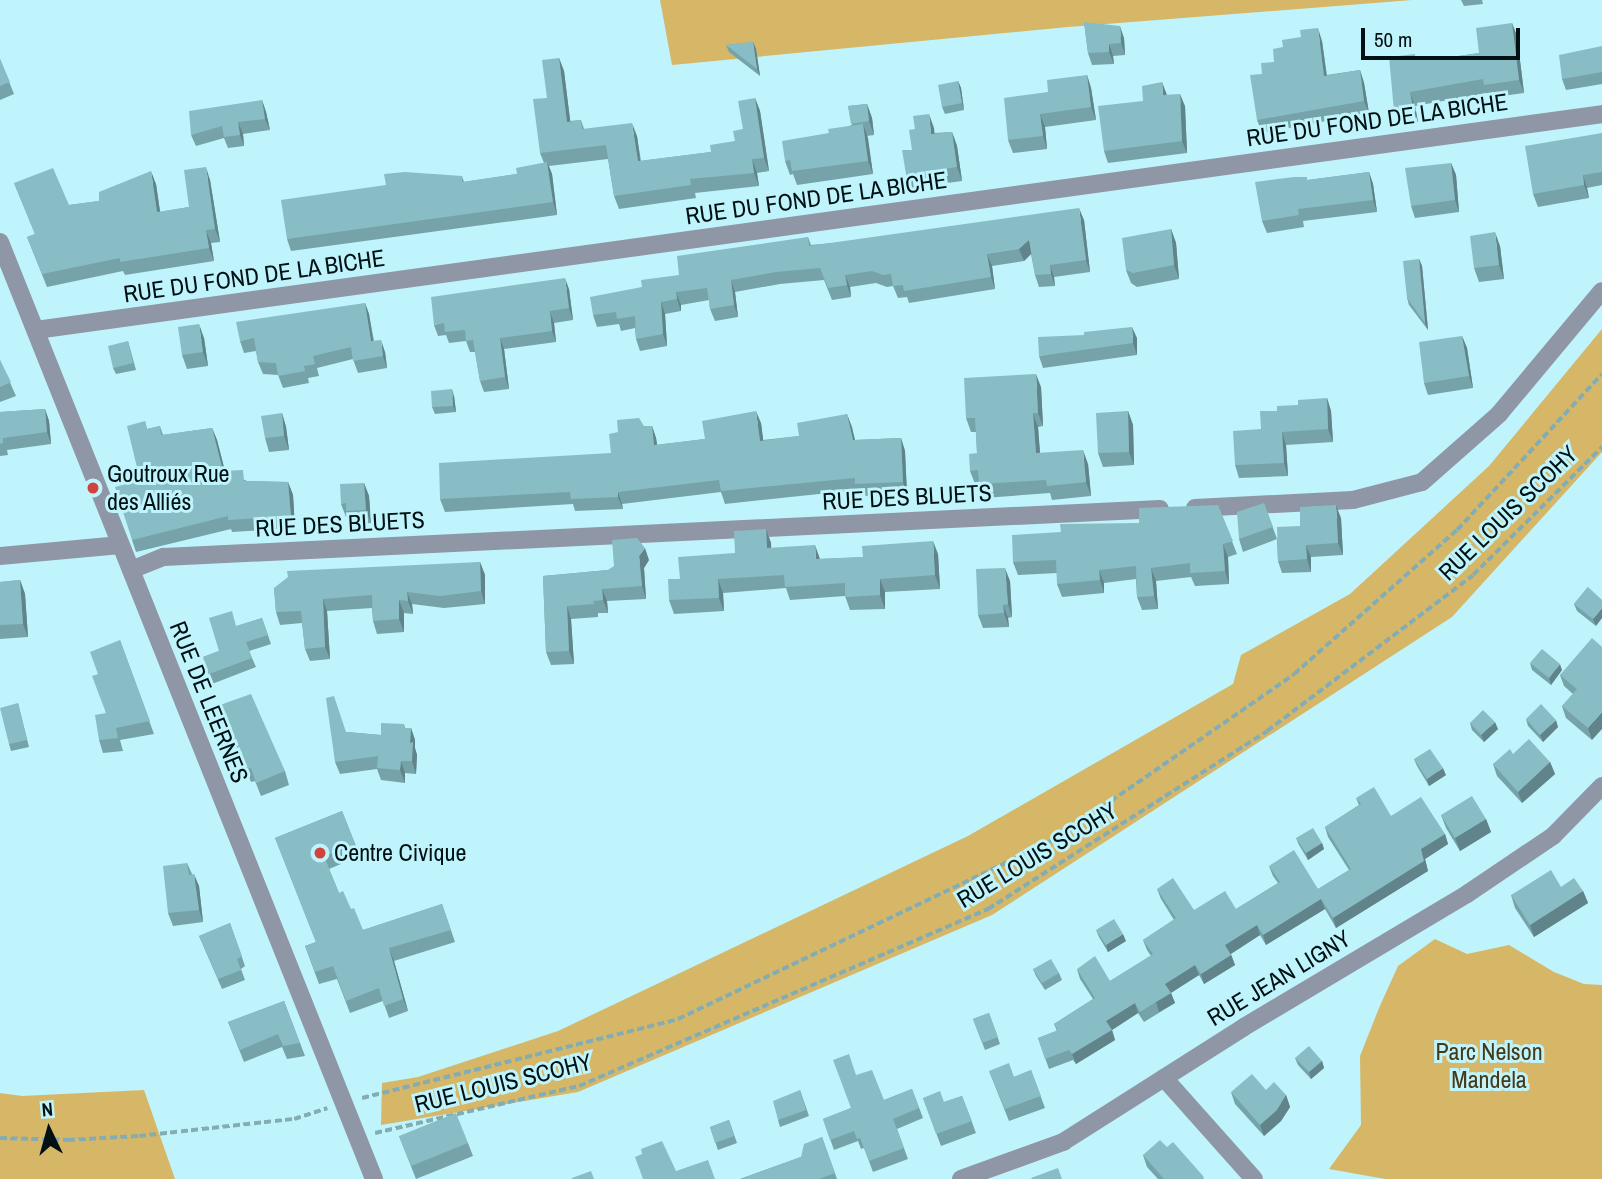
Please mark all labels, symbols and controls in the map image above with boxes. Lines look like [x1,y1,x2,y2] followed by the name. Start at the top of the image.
[1364,14,1523,58] scale bar
[1374,25,1412,54] text: 50 m
[1244,87,1510,153] street label: RUE DU FOND DE LA BICHE
[683,165,949,231] street label: RUE DU FOND DE LA BICHE
[121,243,387,309] street label: RUE DU FOND DE LA BICHE
[1433,440,1583,586] street label: RUE LOUIS SCOHY
[107,460,230,516] place label: Goutroux Rue des Alliés
[822,478,992,516] street label: RUE DES BLUETS
[85,480,101,496] marker: Goutroux Rue des Alliés
[255,505,425,543] street label: RUE DES BLUETS
[163,617,255,787] street label: RUE DE LEERNES
[952,796,1122,914] street label: RUE LOUIS SCOHY
[334,839,466,867] place label: Centre Civique
[312,845,328,861] marker: Centre Civique
[1202,924,1356,1032] street label: RUE JEAN LIGNY
[1435,1038,1543,1094] park label: Parc Nelson Mandela
[411,1047,595,1119] street label: RUE LOUIS SCOHY
[14,1095,84,1165] north arrow
[40,1096,54,1123] text: N

